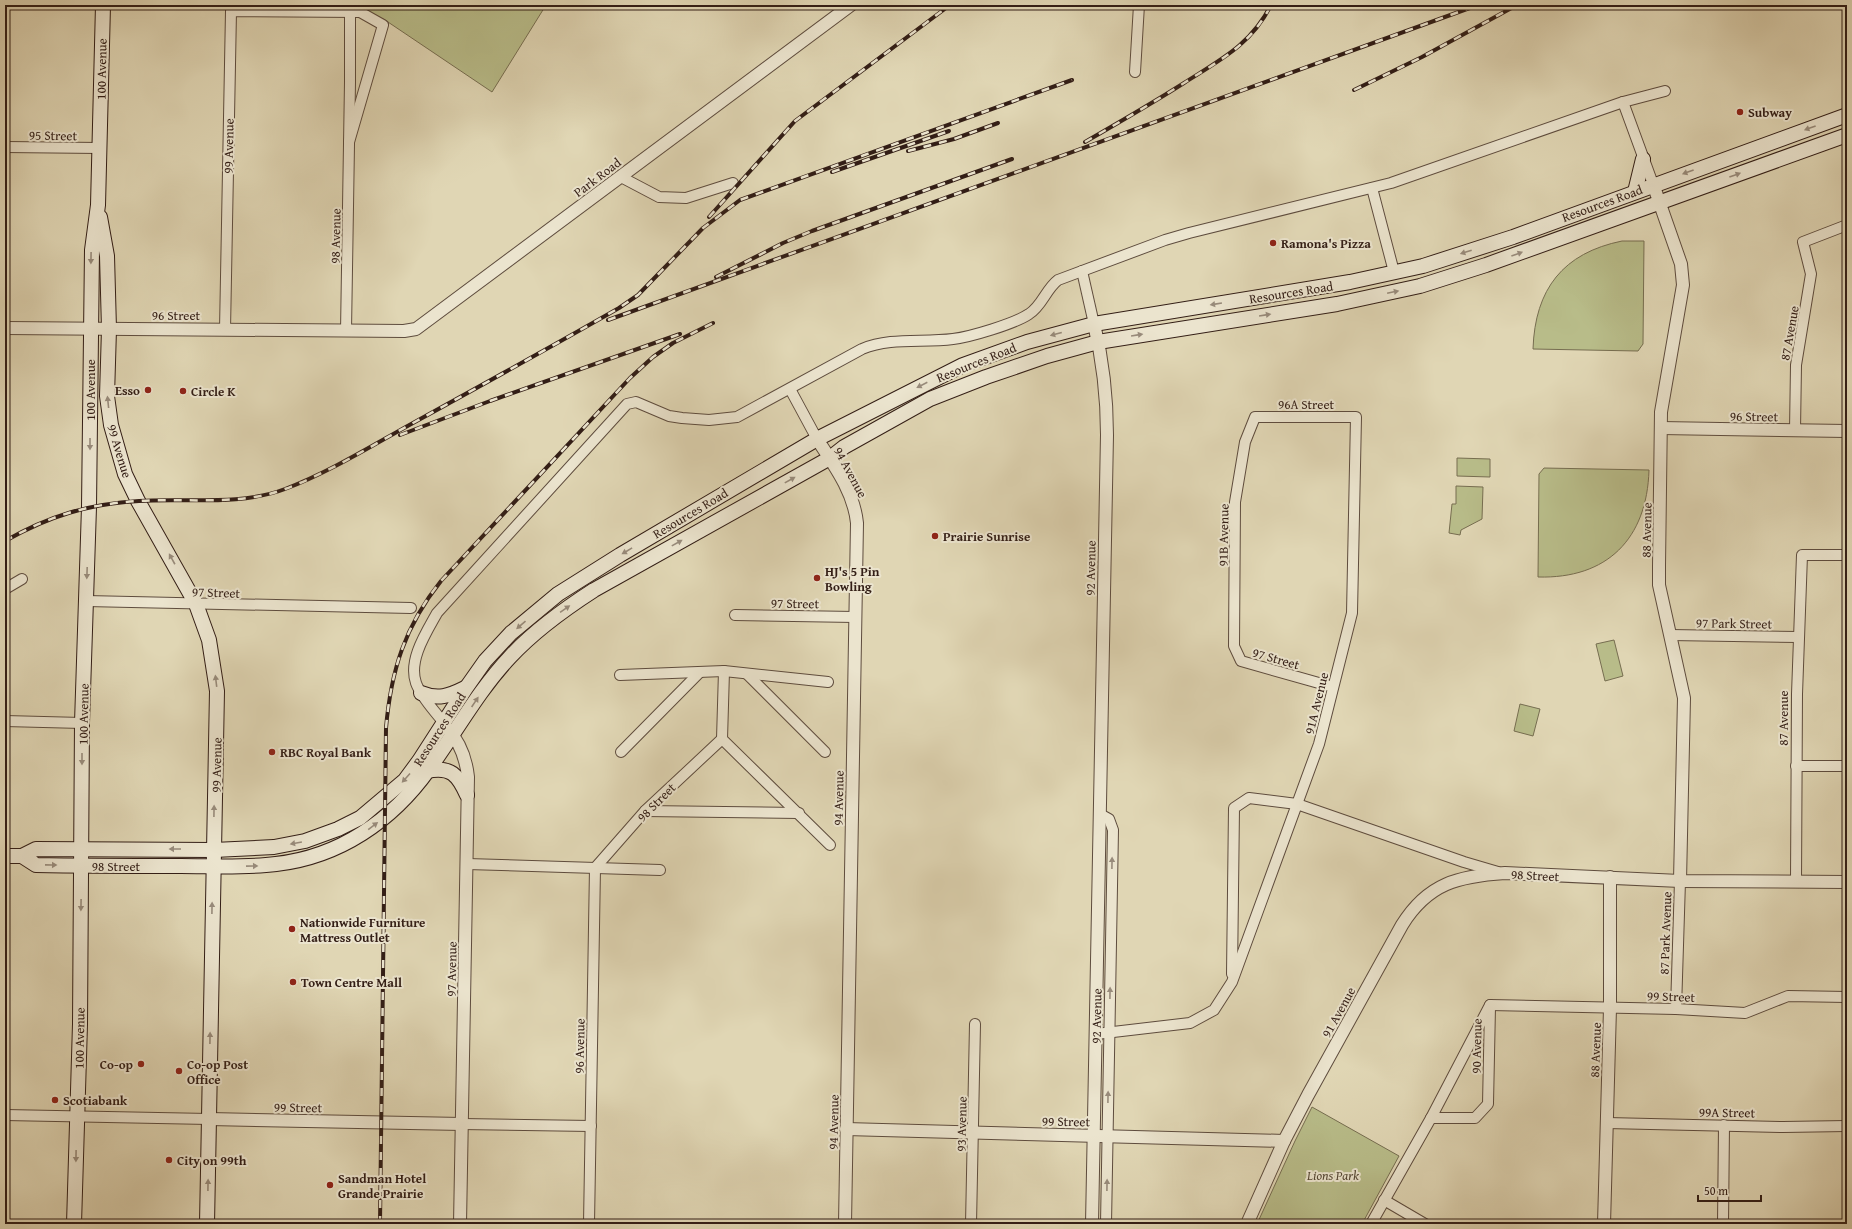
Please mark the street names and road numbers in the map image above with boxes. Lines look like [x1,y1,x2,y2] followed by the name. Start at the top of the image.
[91,38,112,100] street label: 100 Avenue
[219,118,238,174] street label: 99 Avenue
[29,126,78,145] street label: 95 Street
[570,153,625,202] street label: Park Road
[1559,180,1645,227] street label: Resources Road
[326,208,345,264] street label: 98 Avenue
[1248,276,1334,308] street label: Resources Road
[1775,304,1804,362] street label: 87 Avenue
[152,306,201,325] street label: 96 Street
[933,338,1019,387] street label: Resources Road
[81,359,100,421] street label: 100 Avenue
[1278,395,1334,414] street label: 96A Street
[1730,407,1779,426] street label: 96 Street
[102,422,137,480] street label: 99 Avenue
[829,443,872,501] street label: 94 Avenue
[649,483,731,543] street label: Resources Road
[1637,502,1656,558] street label: 88 Avenue
[1213,503,1234,567] street label: 91B Avenue
[1081,540,1100,596] street label: 92 Avenue
[192,582,241,603] street label: 97 Street
[771,594,820,613] street label: 97 Street
[1696,613,1773,634] street label: 97 Park Street
[1250,643,1302,674] street label: 97 Street
[1300,670,1333,736] street label: 91A Avenue
[73,683,94,745] street label: 100 Avenue
[408,689,470,770] street label: Resources Road
[1774,690,1793,746] street label: 87 Avenue
[207,737,226,793] street label: 99 Avenue
[829,770,848,826] street label: 94 Avenue
[633,778,680,826] street label: 98 Street
[92,857,141,876] street label: 98 Street
[1510,865,1560,886] street label: 98 Street
[1655,891,1676,975] street label: 87 Park Avenue
[442,941,461,997] street label: 97 Avenue
[1317,983,1360,1041] street label: 91 Avenue
[1647,986,1696,1007] street label: 99 Street
[1087,988,1106,1044] street label: 92 Avenue
[69,1007,90,1069] street label: 100 Avenue
[570,1018,589,1074] street label: 96 Avenue
[1467,1018,1486,1074] street label: 90 Avenue
[1585,1022,1606,1078] street label: 88 Avenue
[824,1094,843,1150] street label: 94 Avenue
[952,1096,971,1152] street label: 93 Avenue
[274,1098,323,1117] street label: 99 Street
[1699,1103,1756,1122] street label: 99A Street
[1042,1112,1091,1131] street label: 99 Street

